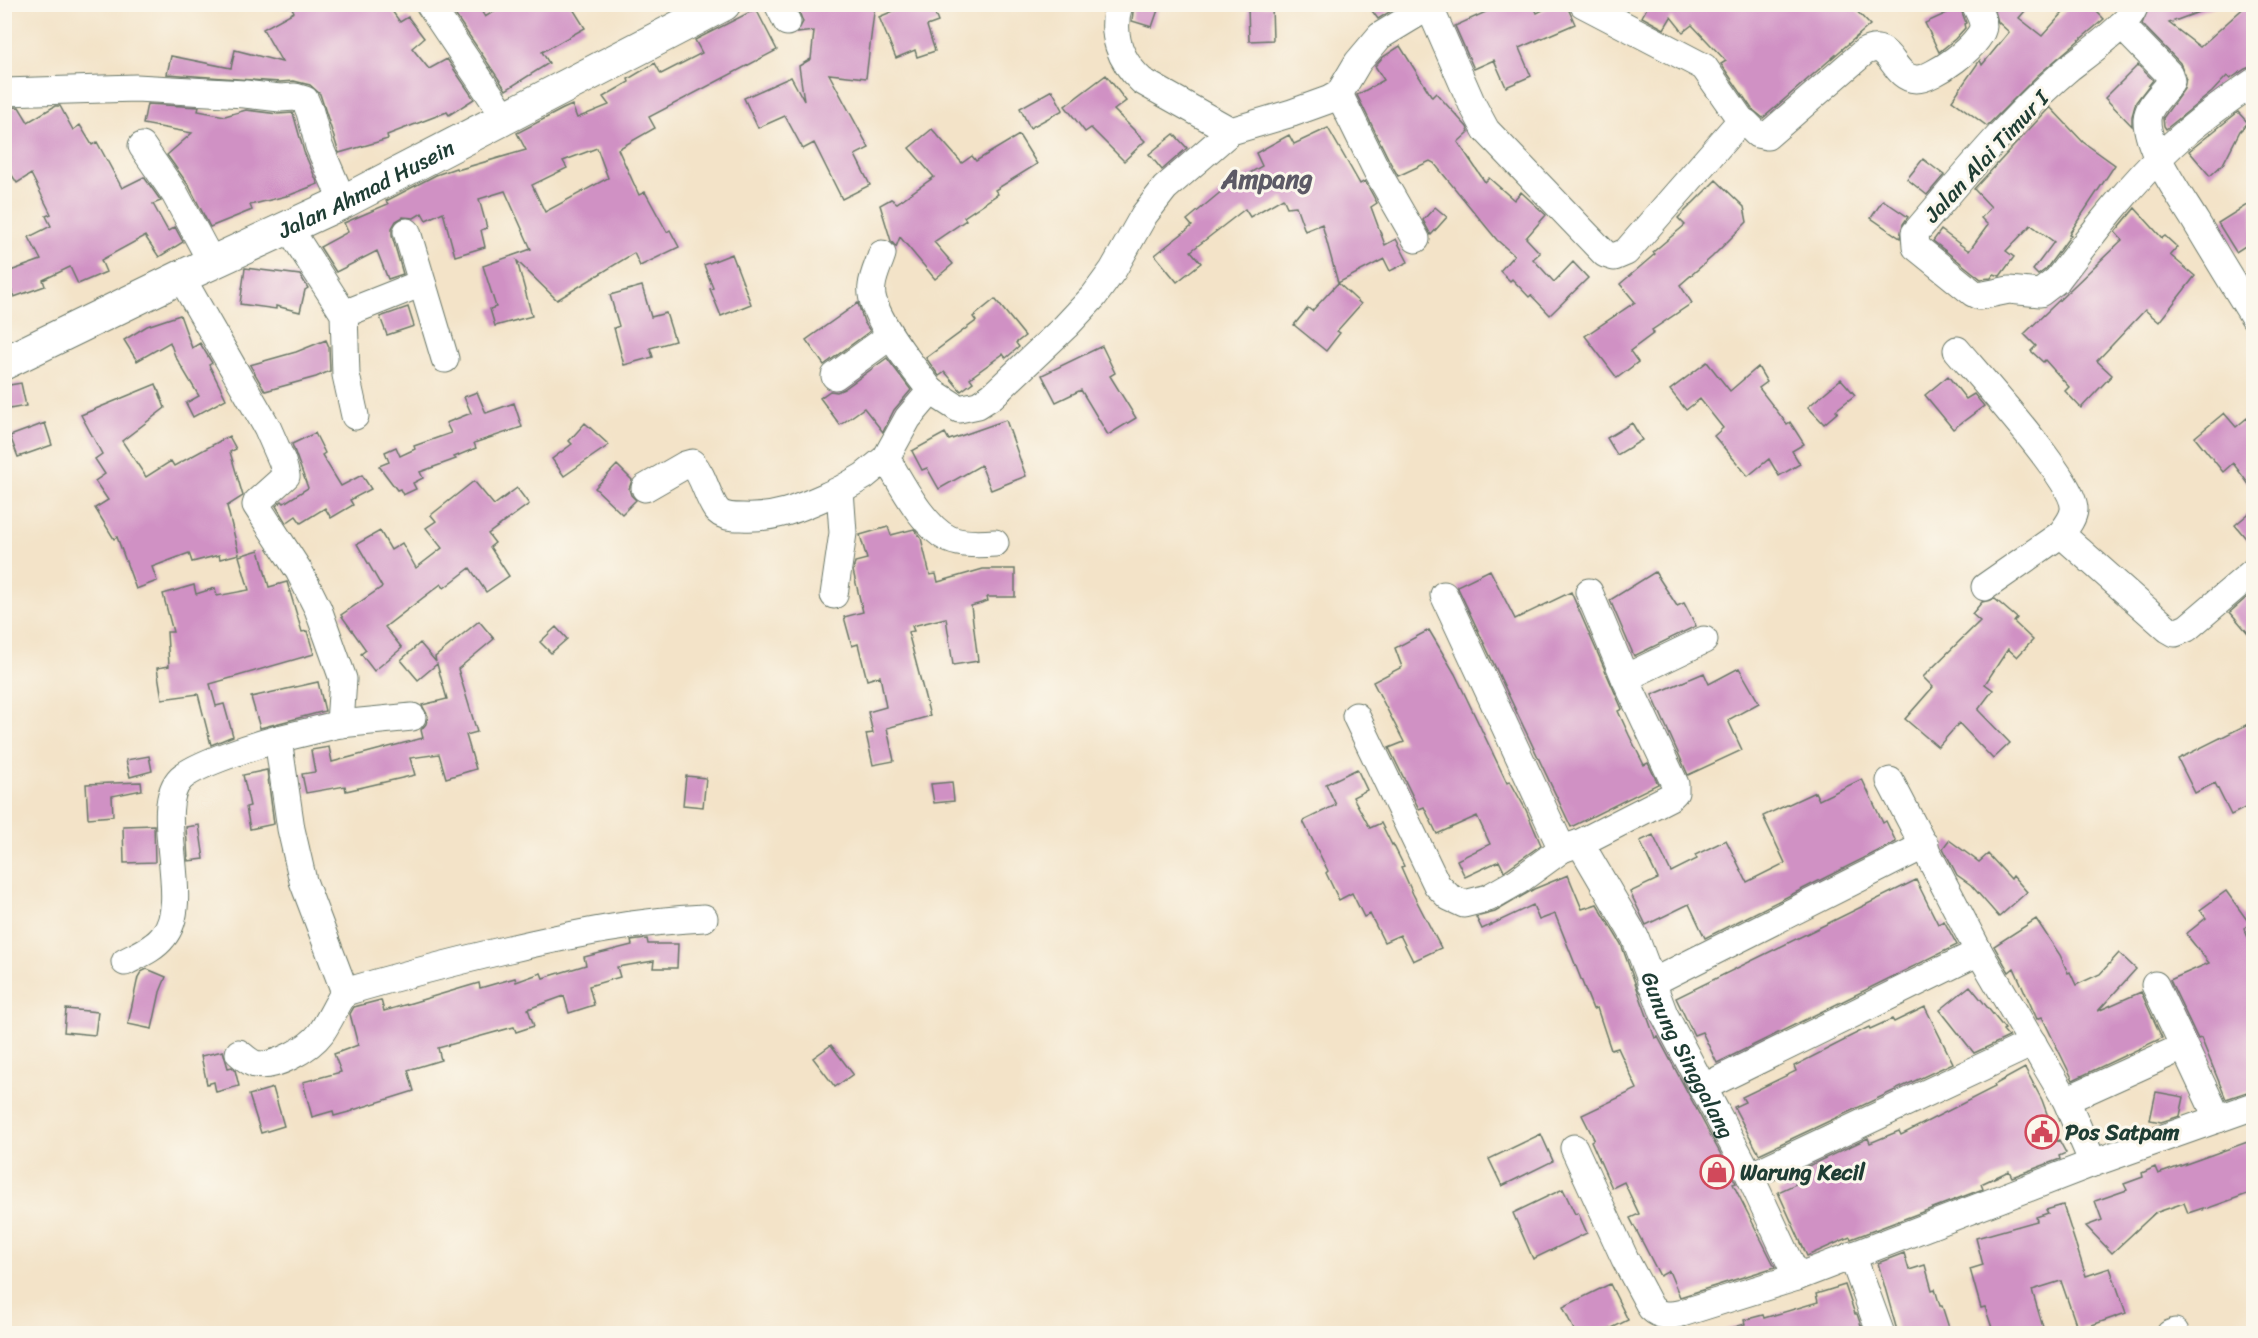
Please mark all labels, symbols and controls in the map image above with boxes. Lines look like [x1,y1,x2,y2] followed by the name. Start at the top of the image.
[1913,80,2060,233] street label: Jalan Alai Timur I
[271,128,462,250] street label: Jalan Ahmad Husein
[1220,156,1313,202] district label: Ampang
[1630,966,1746,1146] street label: Gunung Singgalang
[2065,1113,2180,1152] place label: Pos Satpam
[2024,1114,2060,1150] public building icon: Pos Satpam
[1740,1153,1867,1192] place label: Warung Kecil
[1699,1154,1735,1190] shop icon: Warung Kecil

